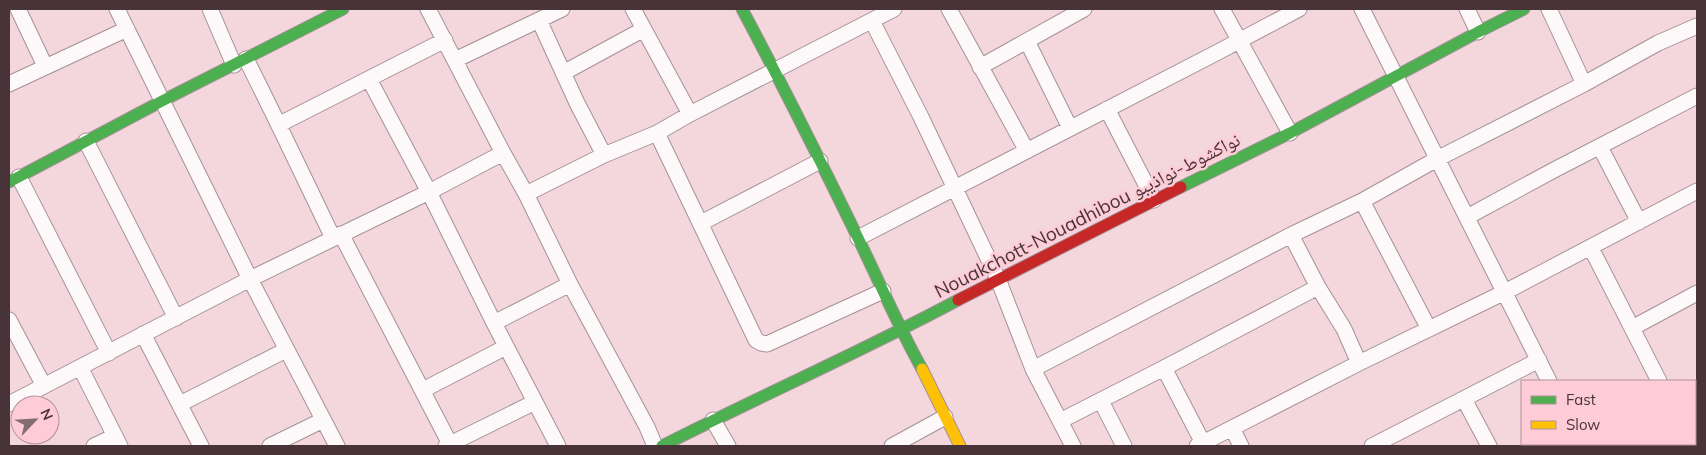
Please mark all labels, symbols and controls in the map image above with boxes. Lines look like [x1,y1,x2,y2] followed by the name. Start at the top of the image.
[930,127,1244,303] street label: Nouakchott-Nouadhibou نواكشوط-نواذيبو
[1521,380,1696,445] legend
[1566,390,1596,409] text: Fast
[10,395,60,445] north arrow
[36,406,57,423] text: N
[1566,415,1600,434] text: Slow

